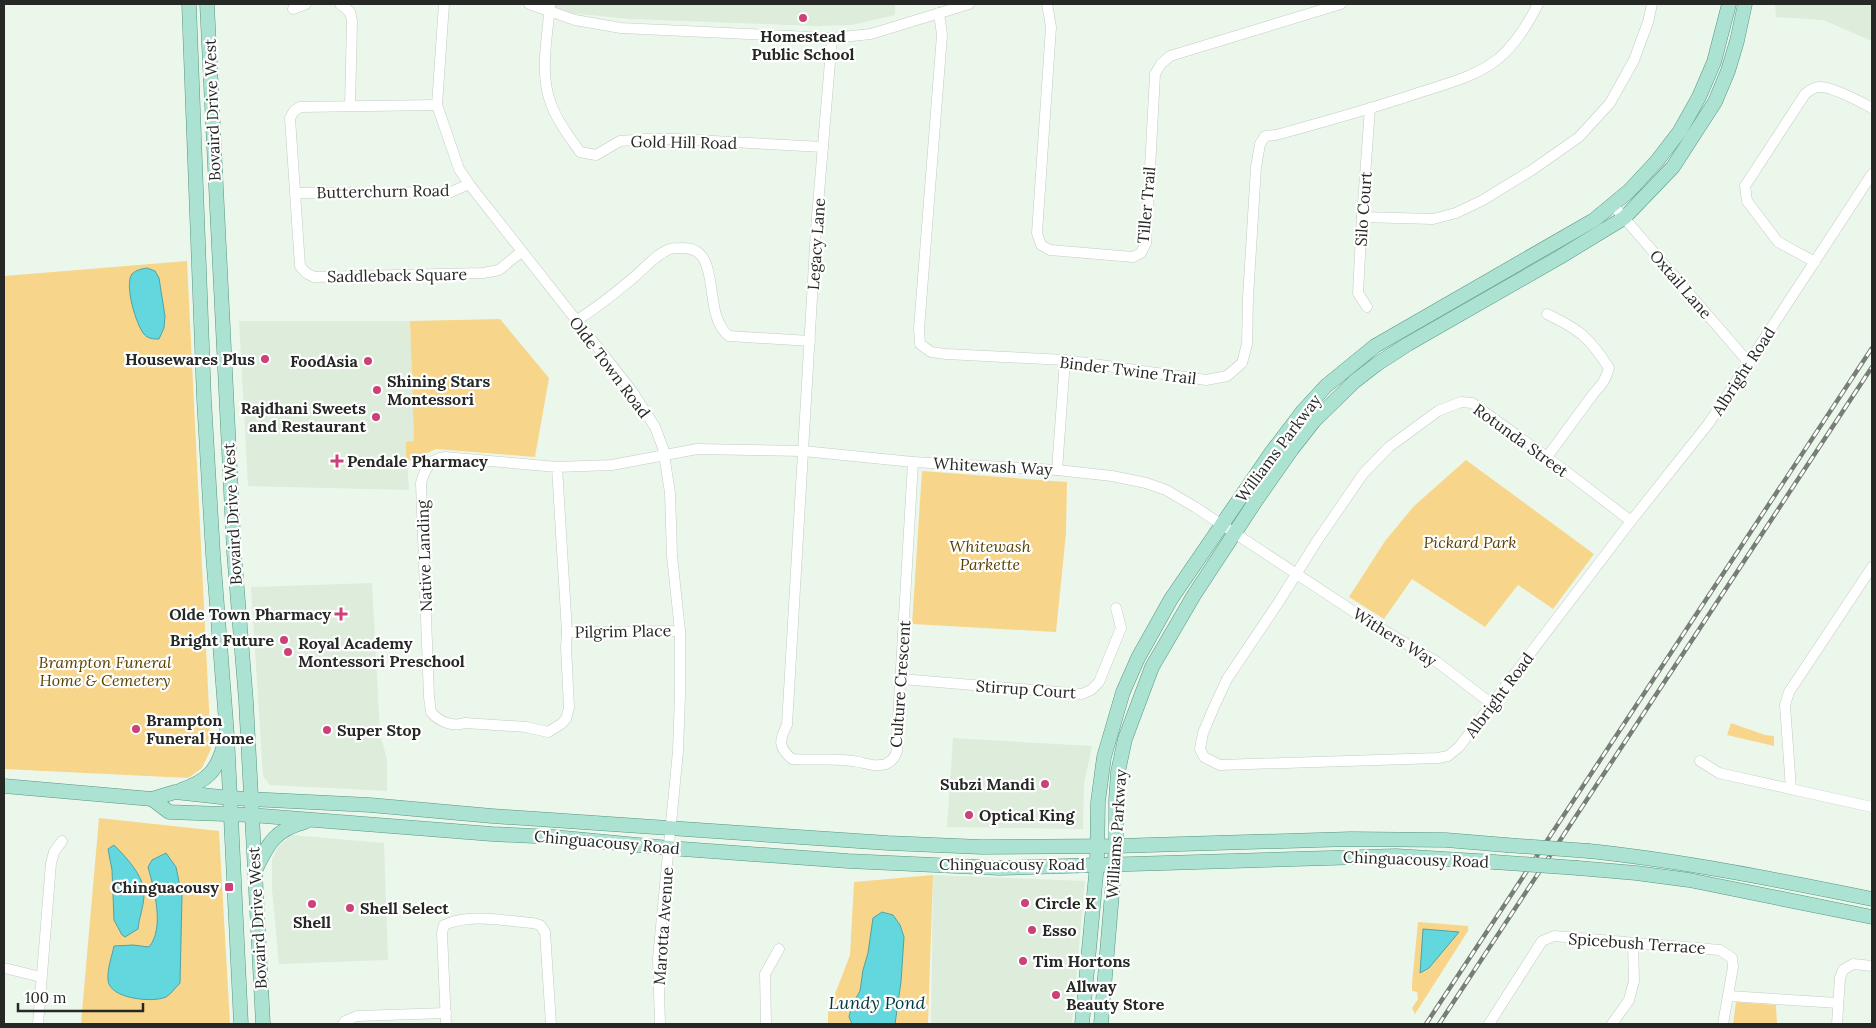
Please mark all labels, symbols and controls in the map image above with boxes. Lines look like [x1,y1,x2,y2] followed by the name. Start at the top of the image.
[797,12,809,24] marker: Homestead Public School
[752,26,854,64] place label: Homestead Public School
[199,38,224,181] street label: Bovaird Drive West
[631,131,738,153] street label: Gold Hill Road
[1133,166,1159,244] street label: Tiller Trail
[1350,170,1376,247] street label: Silo Court
[316,180,450,202] street label: Butterchurn Road
[803,197,829,291] street label: Legacy Lane
[1646,245,1717,323] street label: Oxtail Lane
[327,264,467,286] street label: Saddleback Square
[565,312,655,422] street label: Olde Town Road
[1706,323,1779,420] street label: Albright Road
[125,349,255,369] place label: Housewares Plus
[290,351,359,371] place label: FoodAsia
[1059,352,1197,388] street label: Binder Twine Trail
[259,353,271,365] marker: Housewares Plus
[362,355,374,367] marker: FoodAsia
[387,371,490,409] place label: Shining Stars Montessori
[371,384,383,396] marker: Shining Stars Montessori
[1231,390,1325,506] street label: Williams Parkway
[241,398,366,436] place label: Rajdhani Sweets and Restaurant
[1470,399,1573,482] street label: Rotunda Street
[370,411,382,423] marker: Rajdhani Sweets and Restaurant
[218,442,246,586] street label: Bovaird Drive West
[347,451,488,471] place label: Pendale Pharmacy
[933,453,1054,479] street label: Whitewash Way
[331,455,343,467] marker: Pendale Pharmacy
[412,499,436,612] street label: Native Landing
[1423,532,1517,552] park label: Pickard Park
[949,536,1031,574] park label: Whitewash Parkette
[1349,603,1441,671] street label: Withers Way
[169,604,331,624] place label: Olde Town Pharmacy
[335,608,347,620] marker: Olde Town Pharmacy
[886,619,914,748] street label: Culture Crescent
[575,620,672,642] street label: Pilgrim Place
[170,630,274,650] place label: Bright Future
[298,633,465,671] place label: Royal Academy Montessori Preschool
[278,634,290,646] marker: Bright Future
[282,646,294,658] marker: Royal Academy Montessori Preschool
[1460,648,1538,742] street label: Albright Road
[39,652,172,690] park label: Brampton Funeral Home & Cemetery
[975,676,1077,703] street label: Stirrup Court
[146,710,254,748] place label: Brampton Funeral Home
[337,720,422,740] place label: Super Stop
[130,723,142,735] marker: Brampton Funeral Home
[321,724,333,736] marker: Super Stop
[1101,768,1131,900] street label: Williams Parkway
[940,774,1035,794] place label: Subzi Mandi
[1039,778,1051,790] marker: Subzi Mandi
[979,805,1075,825] place label: Optical King
[963,809,975,821] marker: Optical King
[533,826,681,858] street label: Chinguacousy Road
[243,846,271,990] street label: Bovaird Drive West
[1343,846,1490,872] street label: Chinguacousy Road
[939,854,1086,874] street label: Chinguacousy Road
[649,866,677,986] street label: Marotta Avenue
[112,877,219,897] place label: Chinguacousy
[223,881,235,893] marker: Chinguacousy
[1035,893,1097,913] place label: Circle K
[1019,897,1031,909] marker: Circle K
[306,898,318,910] marker: Shell
[360,898,449,918] place label: Shell Select
[344,902,356,914] marker: Shell Select
[293,912,331,932] place label: Shell
[1042,920,1076,940] place label: Esso
[1026,924,1038,936] marker: Esso
[1568,928,1707,958] street label: Spicebush Terrace
[1033,951,1131,971] place label: Tim Hortons
[1017,955,1029,967] marker: Tim Hortons
[1066,976,1165,1014] place label: Allway Beauty Store
[18,980,142,1012] scale bar
[25,988,66,1007] text: 100 m
[1050,989,1062,1001] marker: Allway Beauty Store
[829,991,925,1014] water label: Lundy Pond

